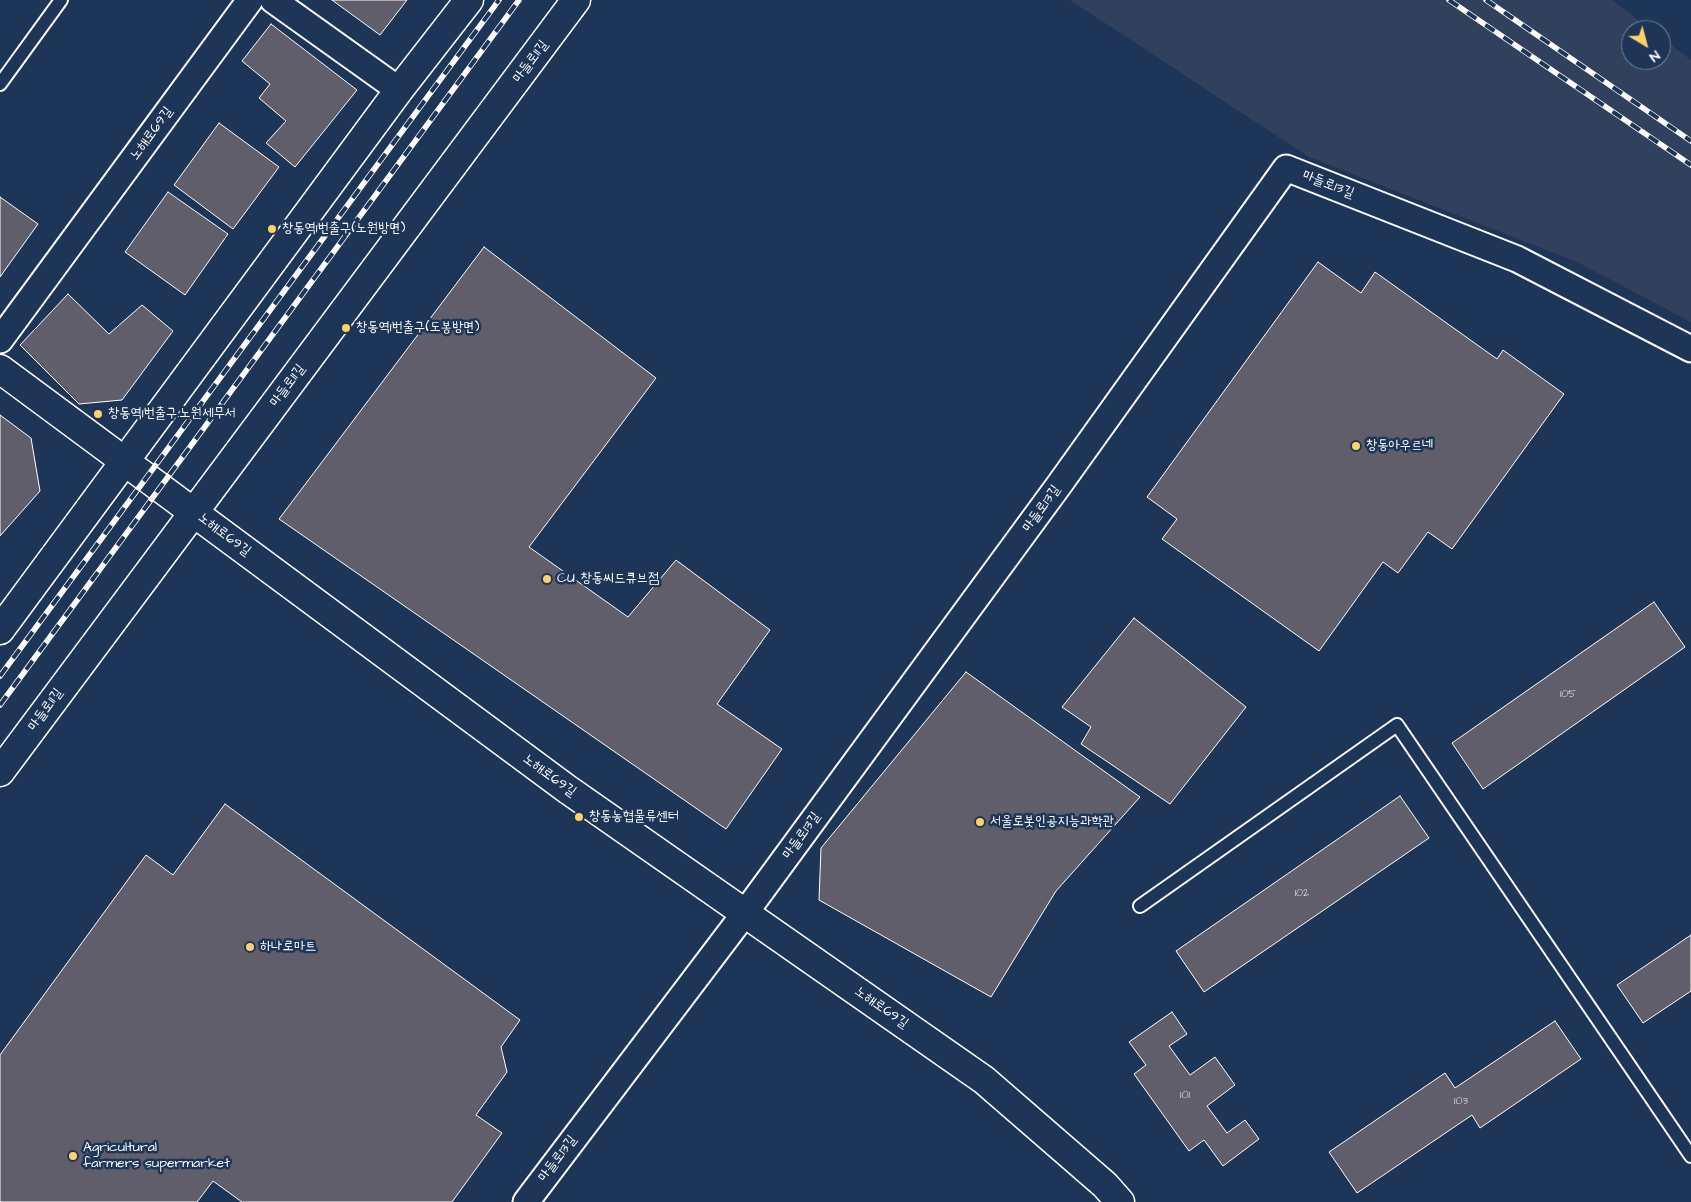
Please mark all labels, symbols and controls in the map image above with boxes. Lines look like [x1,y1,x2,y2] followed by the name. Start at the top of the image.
[1621,20,1671,70] north arrow
[510,38,552,86] street label: 마들로11길
[1645,46,1664,67] text: N
[127,104,177,164] street label: 노해로69길
[1300,167,1356,203] street label: 마들로13길
[282,221,406,237] place label: 창동역1번출구(노원방면)
[266,223,278,235] marker: 창동역1번출구(노원방면)
[356,320,480,336] place label: 창동역1번출구(도봉방면)
[340,322,352,334] marker: 창동역1번출구(도봉방면)
[267,362,309,410] street label: 마들로11길
[108,406,236,422] place label: 창동역1번출구.노원세무서
[92,408,104,420] marker: 창동역1번출구.노원세무서
[1366,438,1434,454] place label: 창동아우르네
[1350,440,1362,452] marker: 창동아우르네
[1019,482,1065,536] street label: 마들로13길
[194,510,254,560] street label: 노해로69길
[557,571,659,587] place label: CU 창동씨드큐브점
[541,573,553,585] marker: CU 창동씨드큐브점
[25,685,67,735] street label: 마들로11길
[1560,688,1576,702] house number: 105
[519,751,579,801] street label: 노해로69길
[589,809,679,825] place label: 창동농협물류센터
[779,809,825,863] street label: 마들로13길
[573,811,585,823] marker: 창동농협물류센터
[990,814,1114,830] place label: 서울로봇인공지능과학관
[974,816,986,828] marker: 서울로봇인공지능과학관
[1295,887,1309,901] house number: 102
[260,939,316,955] place label: 하나로마트
[244,941,256,953] marker: 하나로마트
[851,983,911,1033] street label: 노해로69길
[1180,1089,1190,1103] house number: 101
[1454,1095,1468,1109] house number: 103
[535,1132,581,1186] street label: 마들로13길
[83,1140,230,1172] place label: Agricultural farmers supermarket
[67,1150,79,1162] marker: Agricultural farmers supermarket

